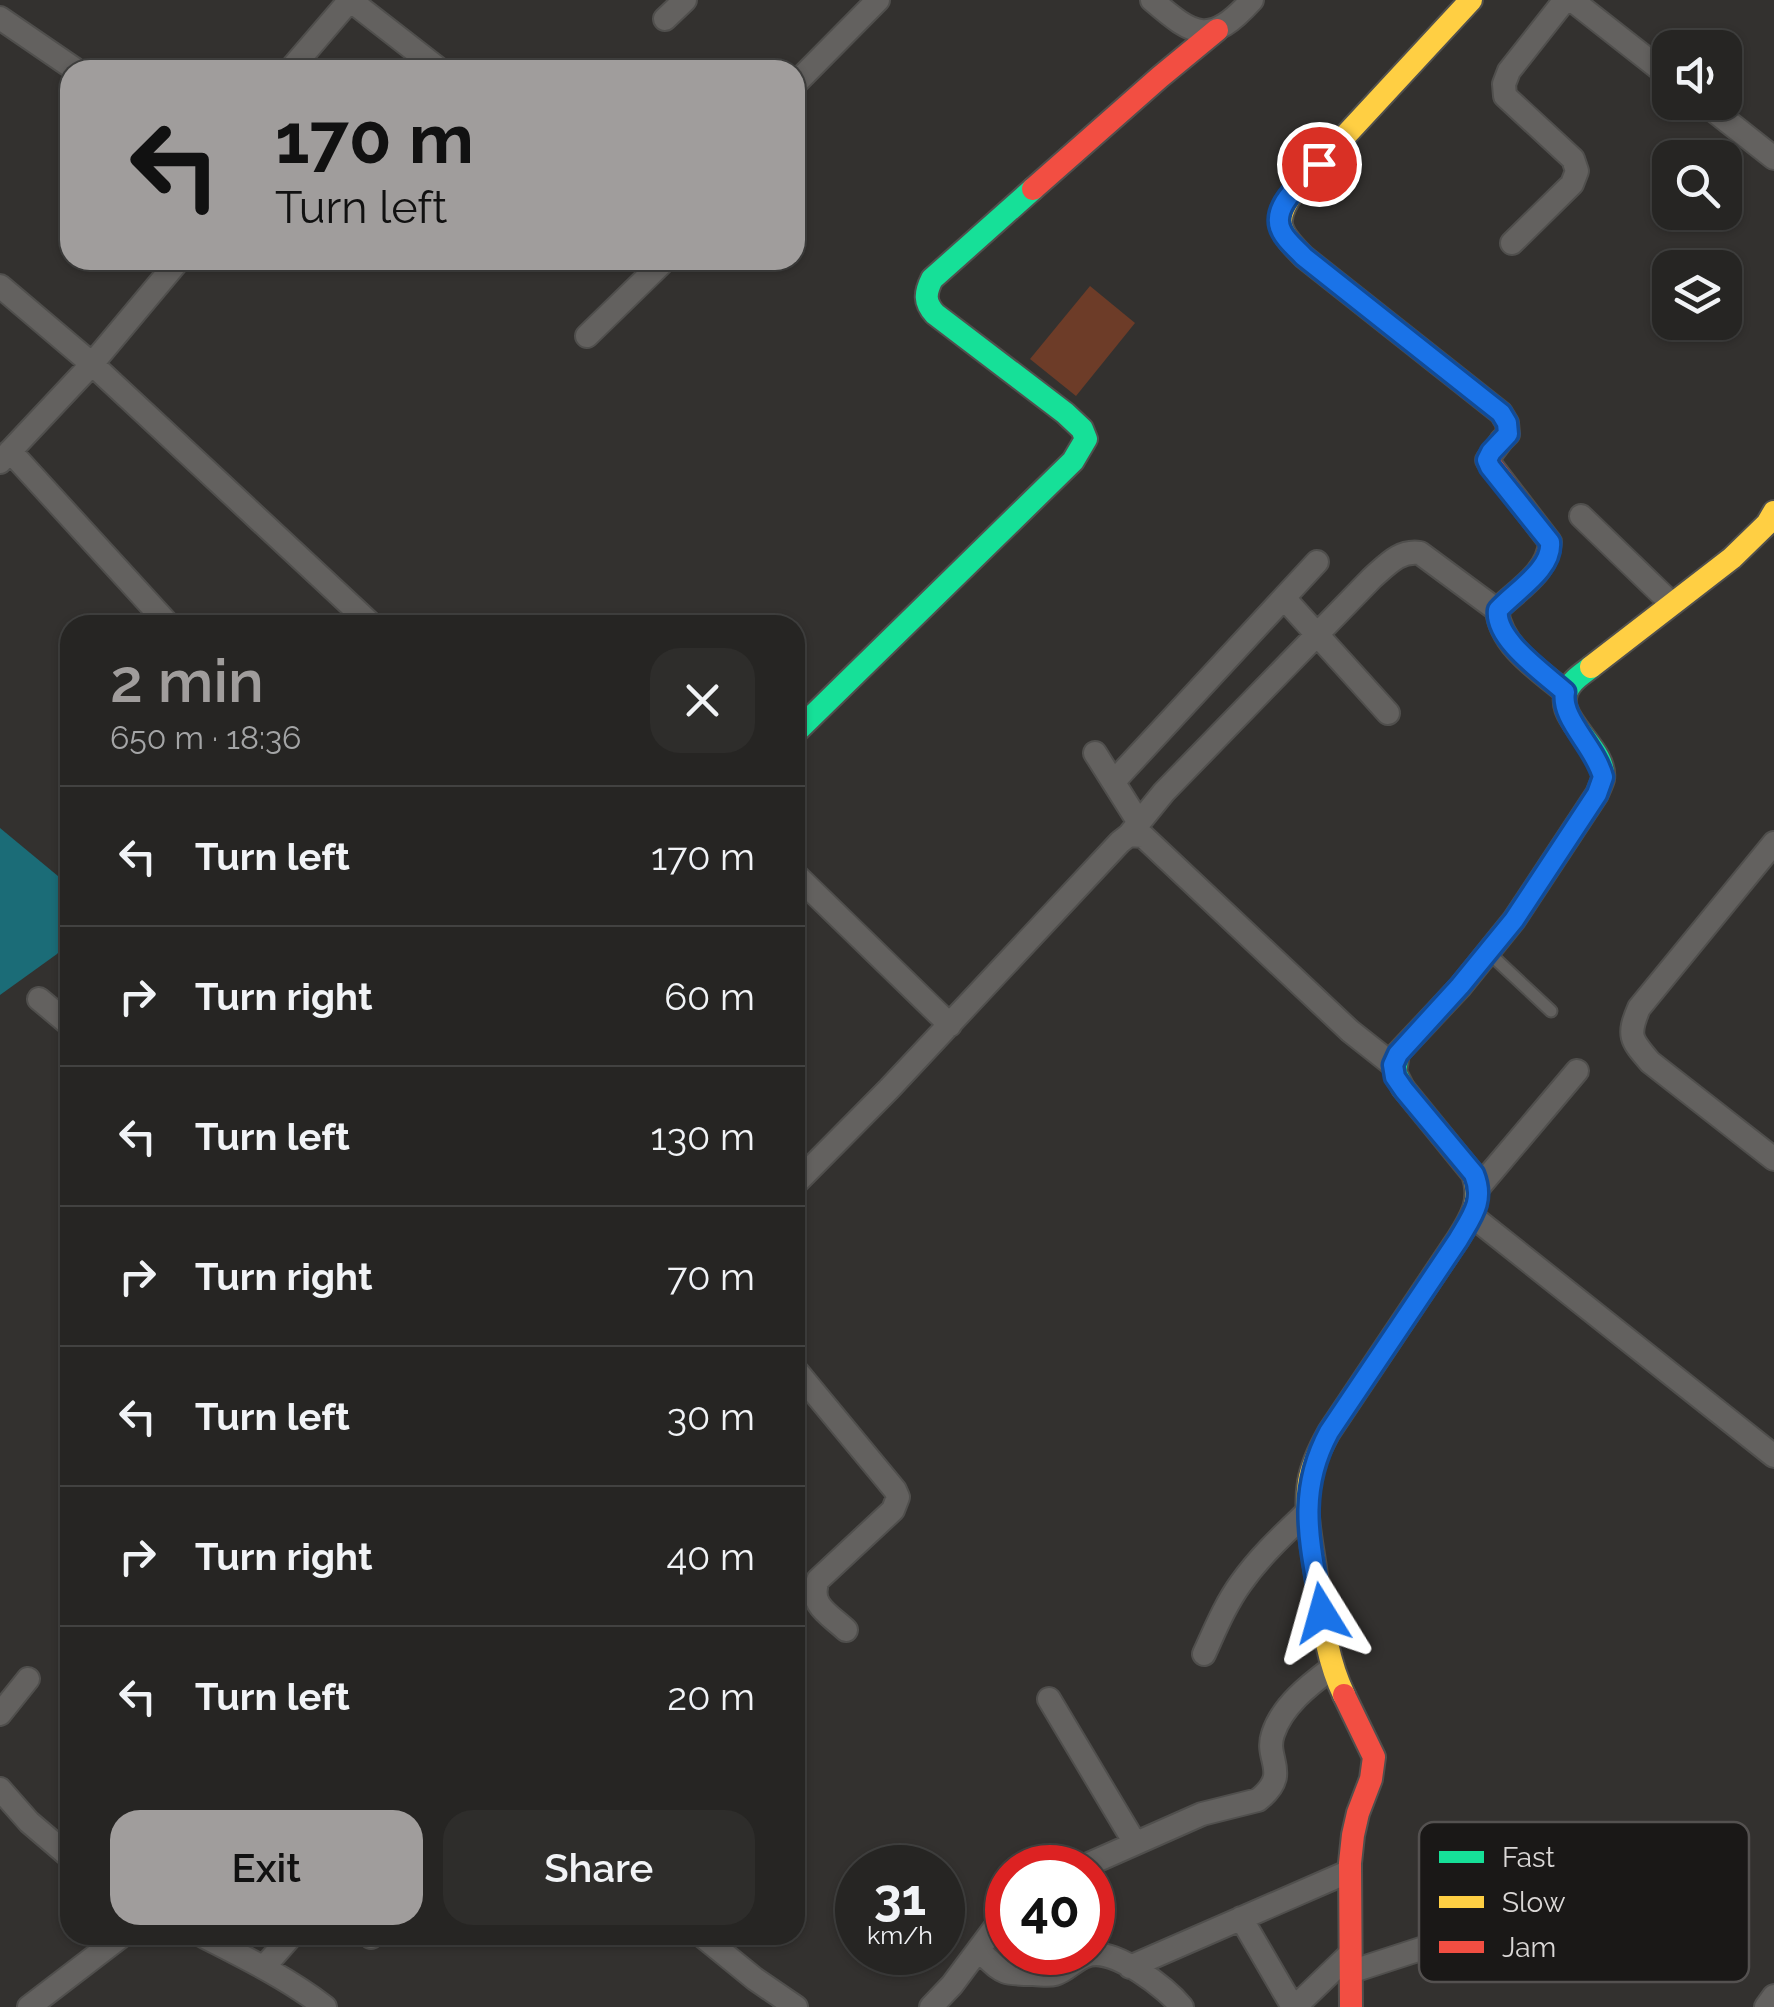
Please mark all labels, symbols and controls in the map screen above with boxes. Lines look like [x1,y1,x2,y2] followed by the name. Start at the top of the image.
[1652,30,1742,340] map controls
[1652,30,1742,120] button: sound
[275,97,474,179] text: 170 m
[110,100,240,230] icon: left
[1277,122,1362,207] pin
[1292,137,1347,192] icon: arrive
[1652,140,1742,230] button: search
[275,181,447,234] text: Turn left
[1652,250,1742,340] button: layers
[110,646,264,716] text: 2 min
[650,648,755,753] button: close
[110,719,301,756] text: 650 m · 18:36
[110,829,165,884] icon: left
[195,834,350,879] text: Turn left
[651,834,755,879] text: 170 m
[110,969,165,1024] icon: right
[195,974,372,1019] text: Turn right
[664,974,755,1019] text: 60 m
[110,1109,165,1164] icon: left
[195,1114,350,1159] text: Turn left
[651,1114,755,1159] text: 130 m
[110,1249,165,1304] icon: right
[195,1254,372,1299] text: Turn right
[667,1254,755,1299] text: 70 m
[110,1389,165,1444] icon: left
[195,1394,350,1439] text: Turn left
[667,1394,755,1439] text: 30 m
[110,1529,165,1584] icon: right
[195,1534,372,1579] text: Turn right
[666,1534,755,1579] text: 40 m
[1270,1561,1374,1665] position arrow
[110,1669,165,1724] icon: left
[195,1674,350,1719] text: Turn left
[667,1674,755,1719] text: 20 m
[110,1810,423,1925] button: Exit
[443,1810,755,1925] button: Share
[1419,1822,1749,1982] legend
[1502,1841,1555,1874] text: Fast
[985,1845,1115,1975] speed limit sign: 40
[874,1868,926,1927] text: 31
[1502,1886,1566,1919] text: Slow
[867,1920,933,1950] text: km/h
[1502,1931,1556,1964] text: Jam

